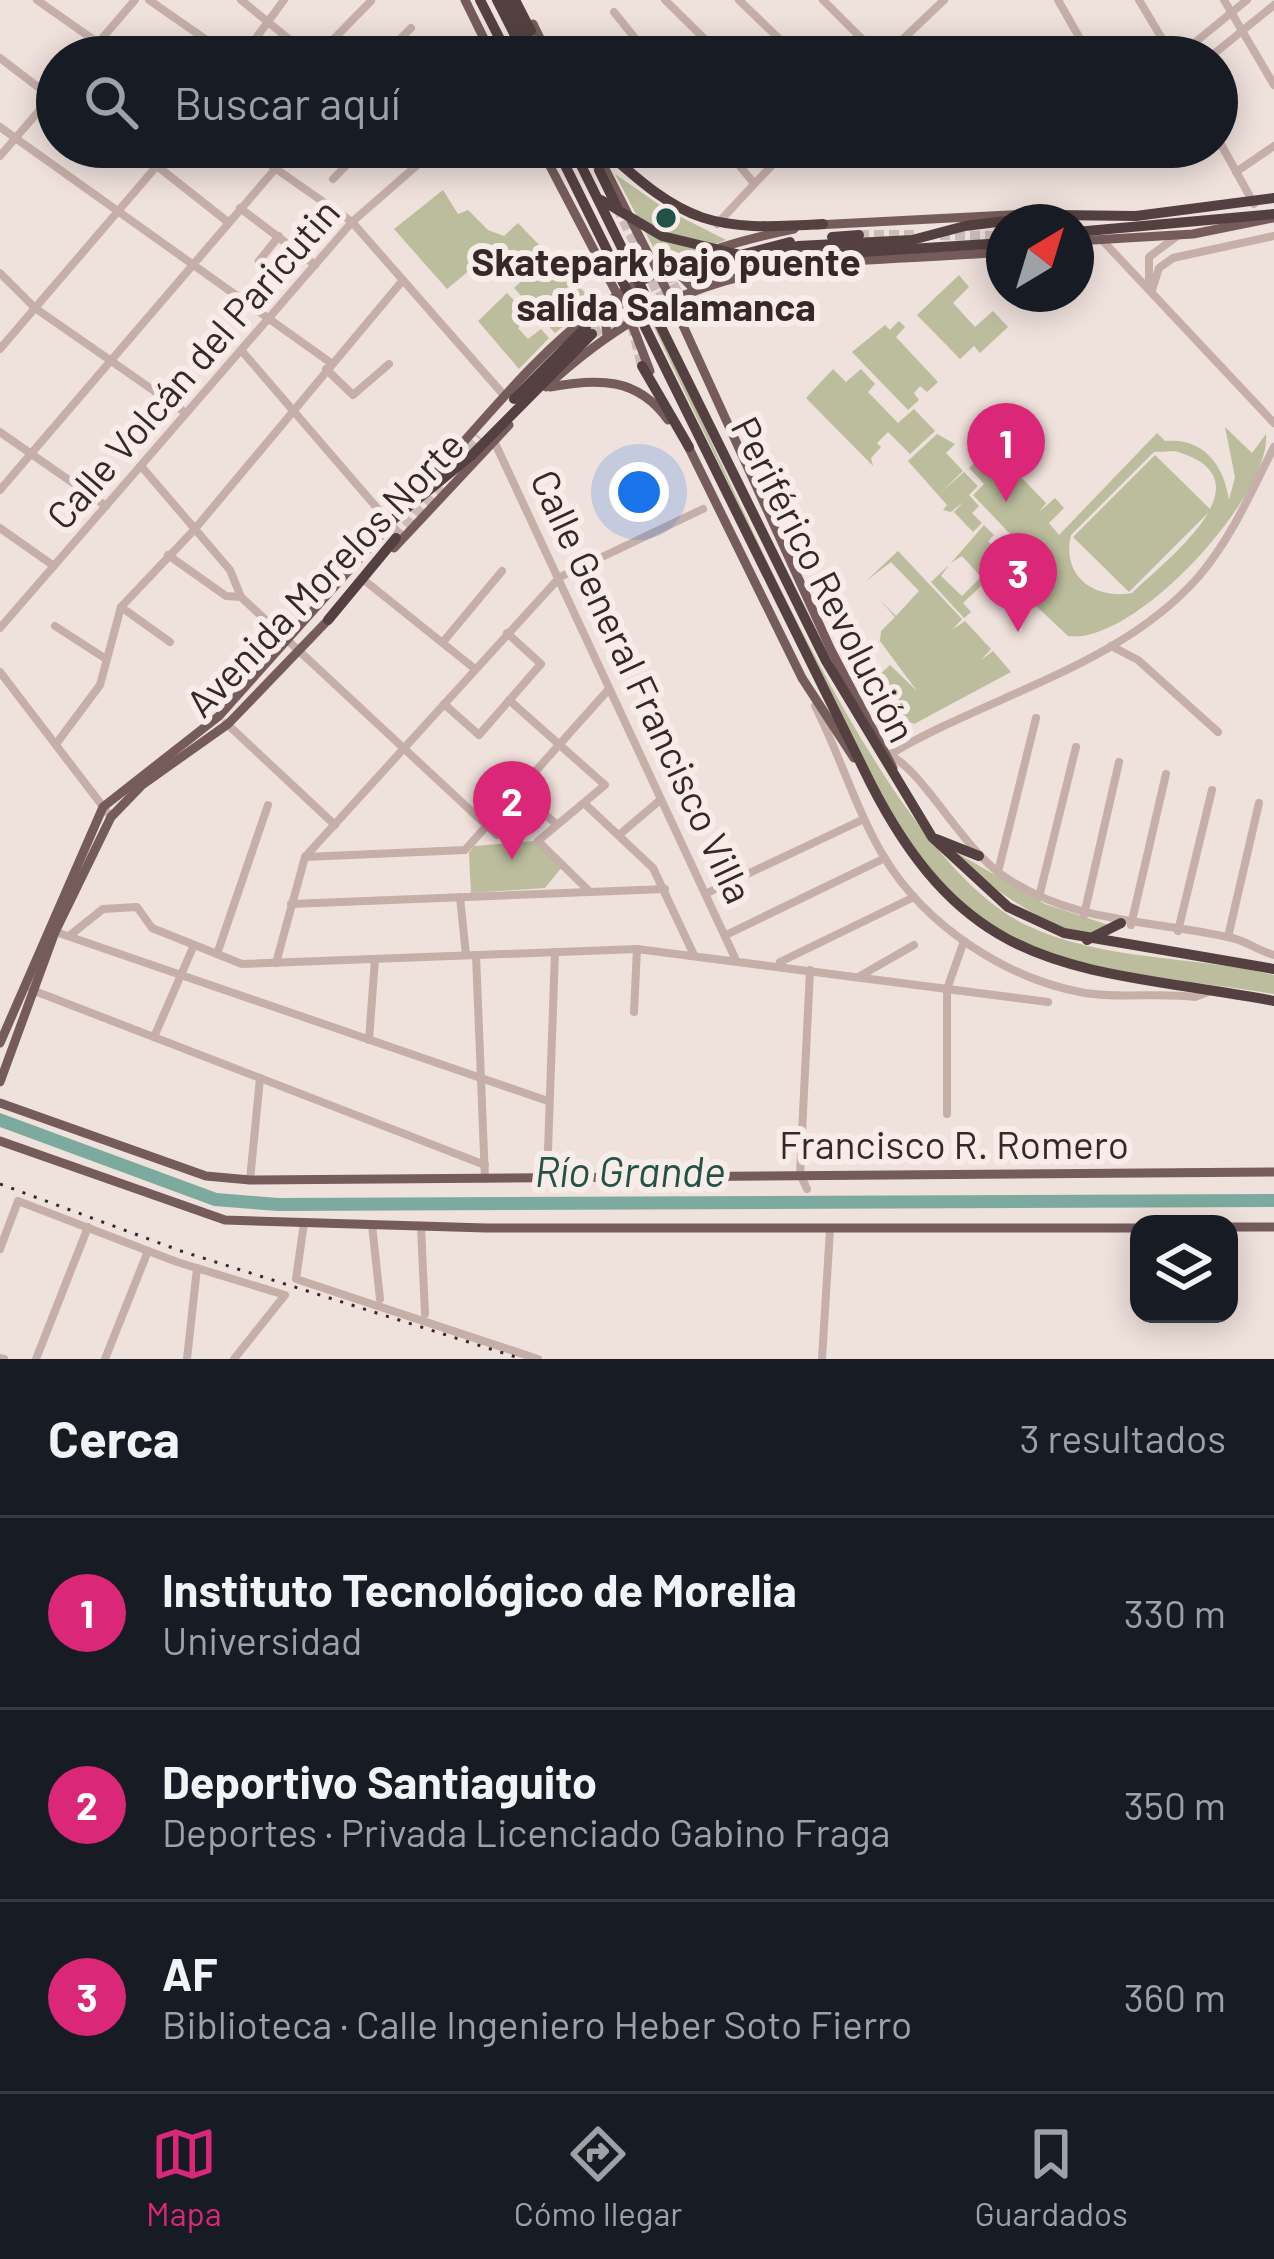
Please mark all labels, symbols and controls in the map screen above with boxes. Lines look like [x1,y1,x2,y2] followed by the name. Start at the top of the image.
[36,36,1238,168] search box
[78,69,144,135] icon: search
[174,75,401,129] text: Buscar aquí
[36,188,348,538] street label: Calle Volcán del Paricutin
[986,204,1094,312] north arrow
[653,205,679,231] marker: Skatepark bajo puente salida Salamanca
[471,237,861,329] place label: Skatepark bajo puente salida Salamanca
[967,403,1045,502] pin: 1
[723,409,927,749] street label: Periférico Revolución
[176,420,472,726] street label: Avenida Morelos Norte
[522,462,764,910] street label: Calle General Francisco Villa
[609,462,669,522] your location
[979,533,1057,632] pin: 3
[473,761,551,860] pin: 2
[779,1120,1129,1167] street label: Francisco R. Romero
[534,1145,726,1195] water label: Río Grande
[1130,1215,1238,1323] map controls
[1130,1215,1238,1323] button: layers
[48,1407,180,1468] text: Cerca
[1020,1414,1226,1461] text: 3 resultados
[162,1562,797,1616] text: Instituto Tecnológico de Morelia
[80,1589,94,1636] text: 1
[1124,1589,1226,1636] text: 330 m
[162,1616,362,1663] text: Universidad
[162,1754,597,1808] text: Deportivo Santiaguito
[76,1781,98,1828] text: 2
[1124,1781,1226,1828] text: 350 m
[162,1808,890,1855] text: Deportes · Privada Licenciado Gabino Fraga
[162,1946,217,2000] text: AF
[76,1973,98,2020] text: 3
[1124,1973,1226,2020] text: 360 m
[162,2000,912,2047] text: Biblioteca · Calle Ingeniero Heber Soto Fierro
[146,2121,222,2233] tab: Mapa
[514,2121,682,2233] tab: Cómo llegar
[975,2121,1128,2233] tab: Guardados

